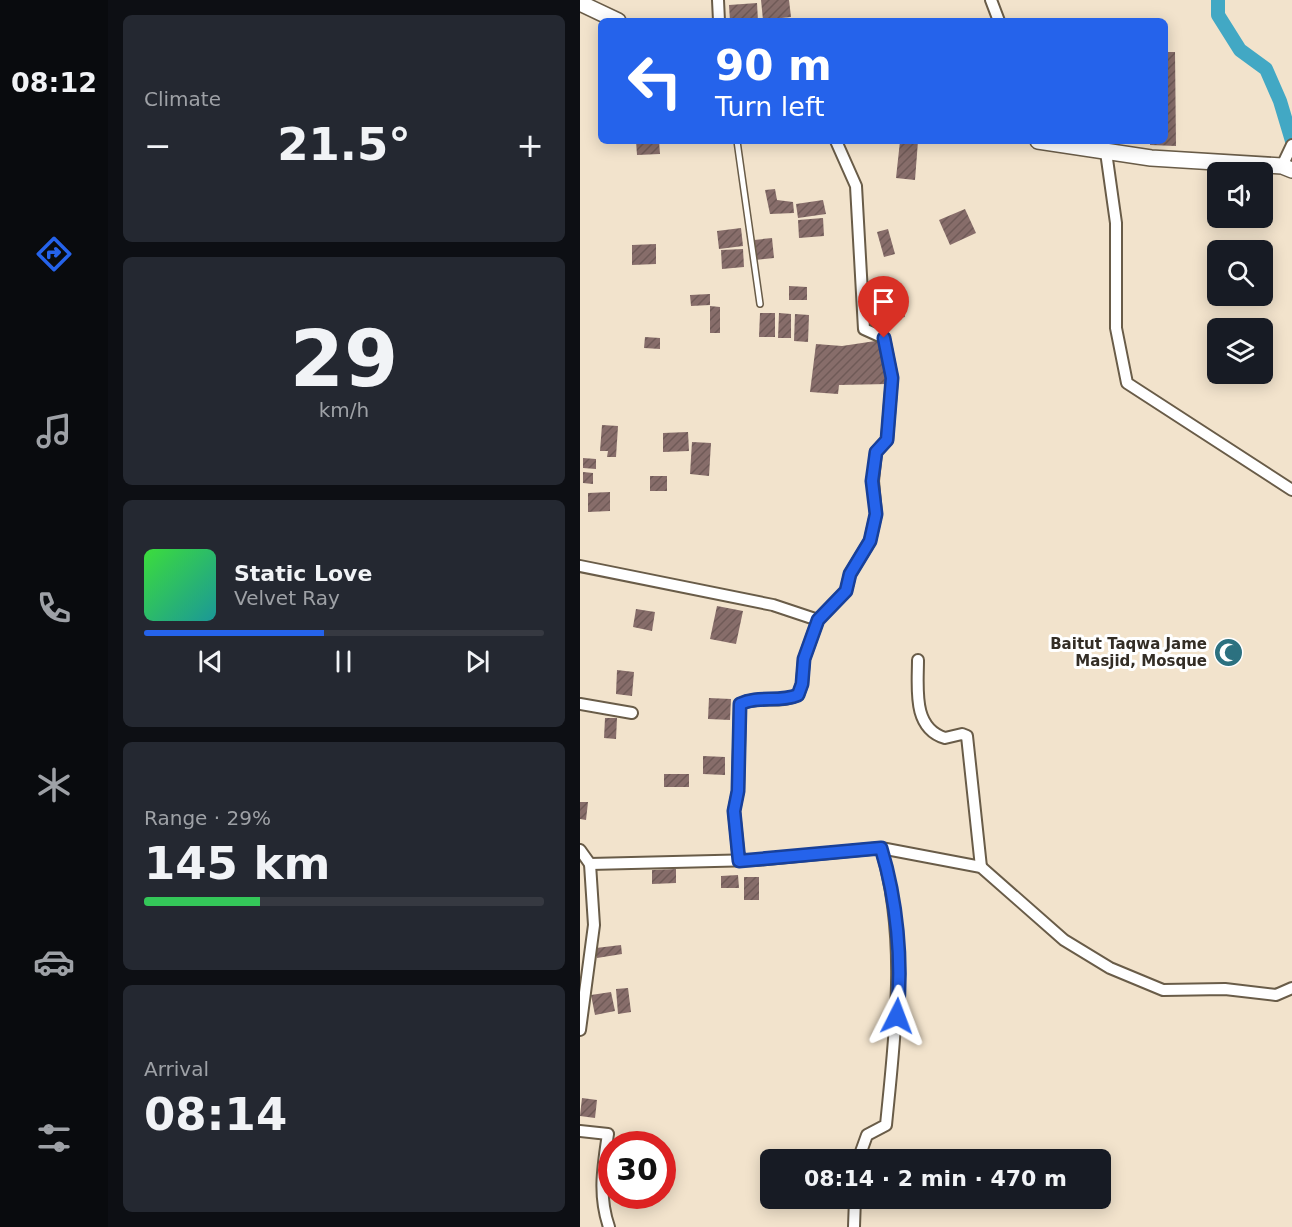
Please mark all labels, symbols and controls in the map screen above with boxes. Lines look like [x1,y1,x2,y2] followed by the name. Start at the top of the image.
[715,41,832,90] text: 90 m
[616,42,694,120] icon: left
[11,67,97,98] text: 08:12
[144,87,221,111] text: Climate
[715,91,825,122] text: Turn left
[277,118,411,171] text: 21.5°
[144,126,172,165] text: −
[516,126,544,165] text: +
[1207,162,1273,384] map controls
[1207,162,1273,228] button: sound
[33,233,75,275] icon: directions
[1207,240,1273,306] button: search
[858,276,909,338] pin
[867,285,900,318] icon: arrive
[290,314,398,404] text: 29
[1207,318,1273,384] button: layers
[319,398,369,422] text: km/h
[33,410,75,452] icon: music
[234,561,372,586] text: Static Love
[234,586,340,610] text: Velvet Ray
[33,587,75,629] icon: phone
[1050,635,1207,670] place label: Baitut Taqwa Jame Masjid, Mosque
[1212,637,1244,669] mosque icon: Baitut Taqwa Jame Masjid, Mosque
[194,645,227,678] icon: previous
[327,645,360,678] icon: pause
[461,645,494,678] icon: next
[33,764,75,806] icon: climate
[144,806,271,830] text: Range · 29%
[144,837,330,890] text: 145 km
[33,941,75,983] icon: car
[865,984,929,1048] position arrow
[144,1057,209,1081] text: Arrival
[144,1088,287,1141] text: 08:14
[33,1117,75,1159] icon: filters
[598,1131,676,1209] speed limit sign: 30
[804,1166,1067,1191] text: 08:14 · 2 min · 470 m

